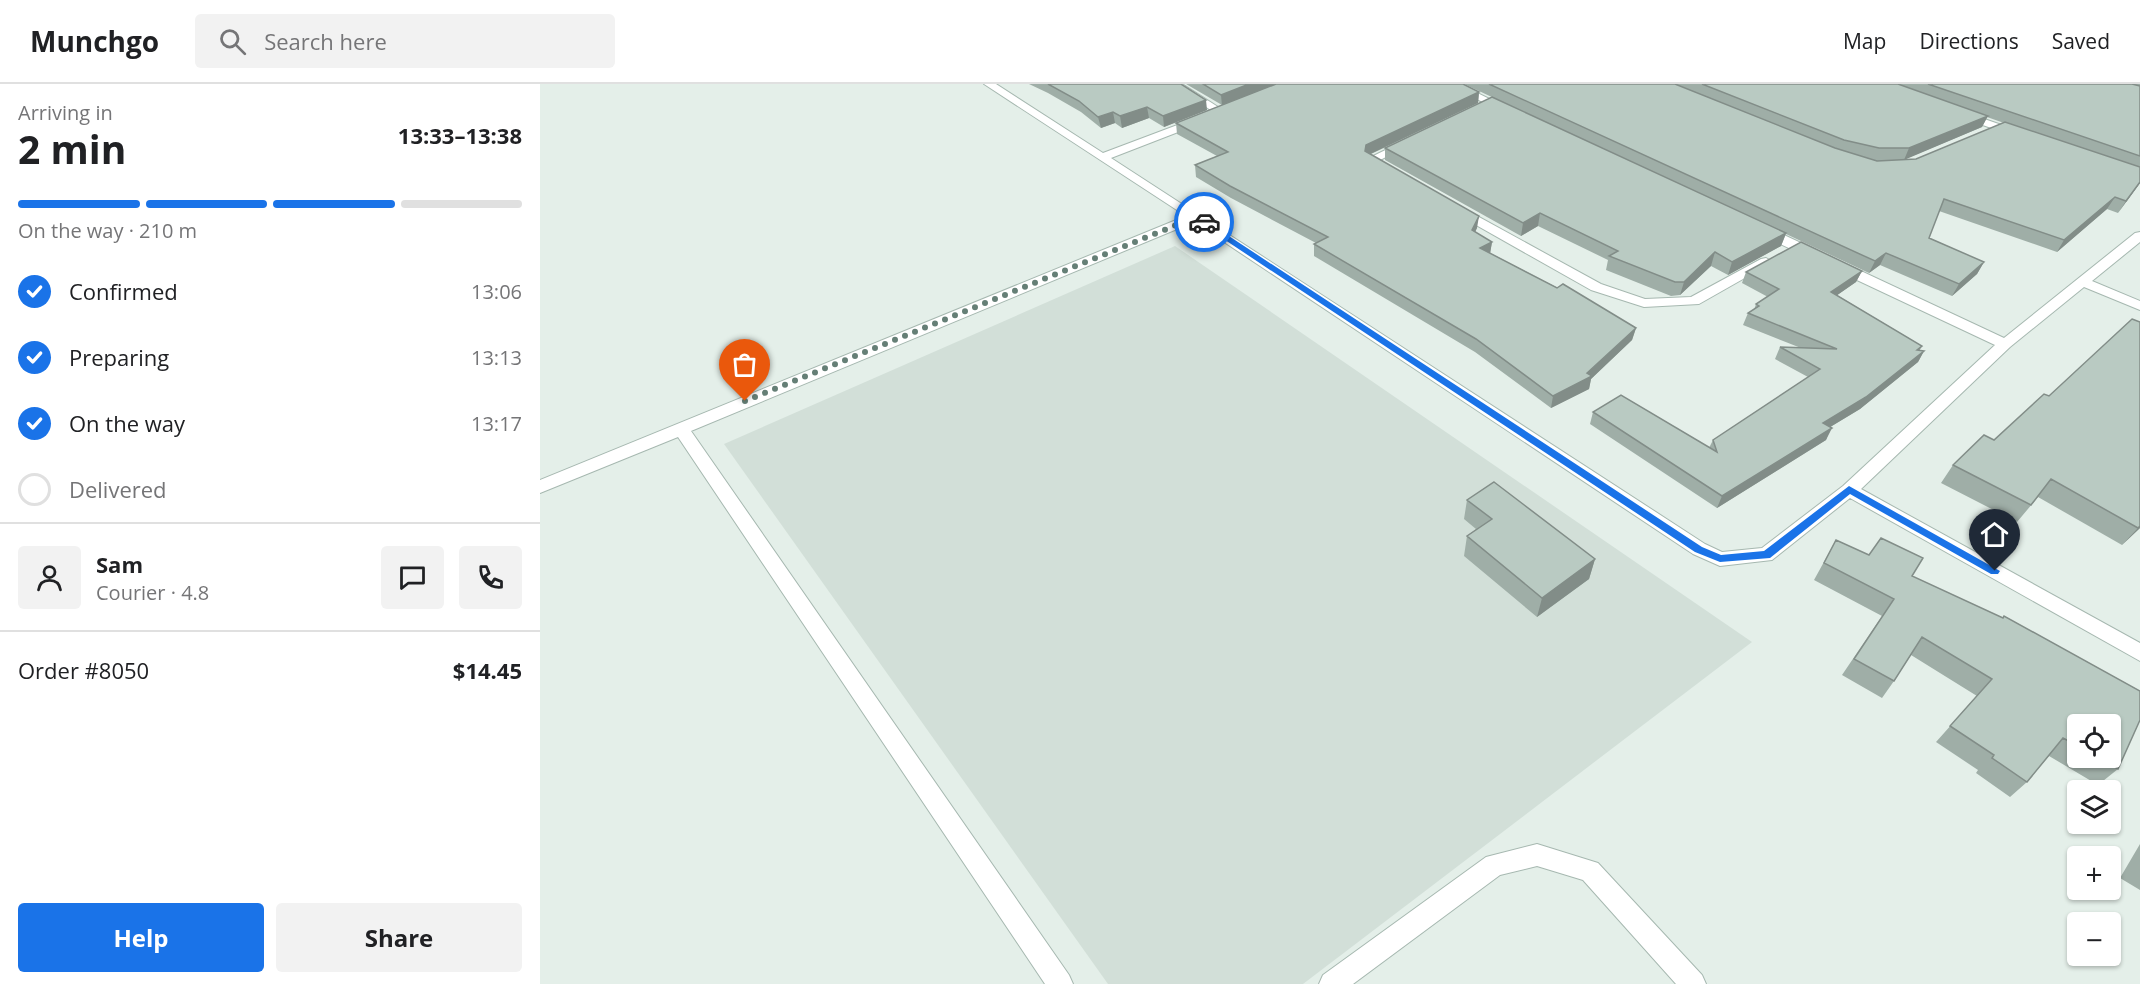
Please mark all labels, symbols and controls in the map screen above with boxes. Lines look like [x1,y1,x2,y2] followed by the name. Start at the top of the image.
[195,14,615,68] search box
[30,22,159,60] text: Munchgo
[216,25,249,58] icon: search
[264,26,387,56] text: Search here
[1843,27,1886,55] text: Map
[1919,27,2019,55] text: Directions
[2052,27,2110,55] text: Saved
[18,99,113,126] text: Arriving in
[398,120,522,150] text: 13:33–13:38
[18,122,126,175] text: 2 min
[1174,192,1234,252] courier
[1188,206,1221,239] icon: car
[18,217,197,244] text: On the way · 210 m
[18,275,51,308] icon: check
[69,276,178,306] text: Confirmed
[471,278,522,305] text: 13:06
[719,339,770,401] pin
[18,341,51,374] icon: check
[69,342,169,372] text: Preparing
[471,344,522,371] text: 13:13
[728,348,761,381] icon: bag
[18,407,51,440] icon: check
[69,408,185,438] text: On the way
[471,410,522,437] text: 13:17
[69,474,167,504] text: Delivered
[1969,509,2020,571] pin
[1978,518,2011,551] icon: home
[18,546,81,609] button: person
[381,546,444,609] button: chat
[459,546,522,609] button: phone
[96,549,143,579] text: Sam
[96,579,209,606] text: Courier · 4.8
[18,655,149,685] text: Order #8050
[453,655,522,685] text: $14.45
[2067,714,2121,966] map controls
[2067,714,2121,768] button: locate
[2067,780,2121,834] button: layers
[2067,846,2121,900] button: +
[18,903,264,972] button: Help
[276,903,522,972] button: Share
[2067,912,2121,966] button: −

